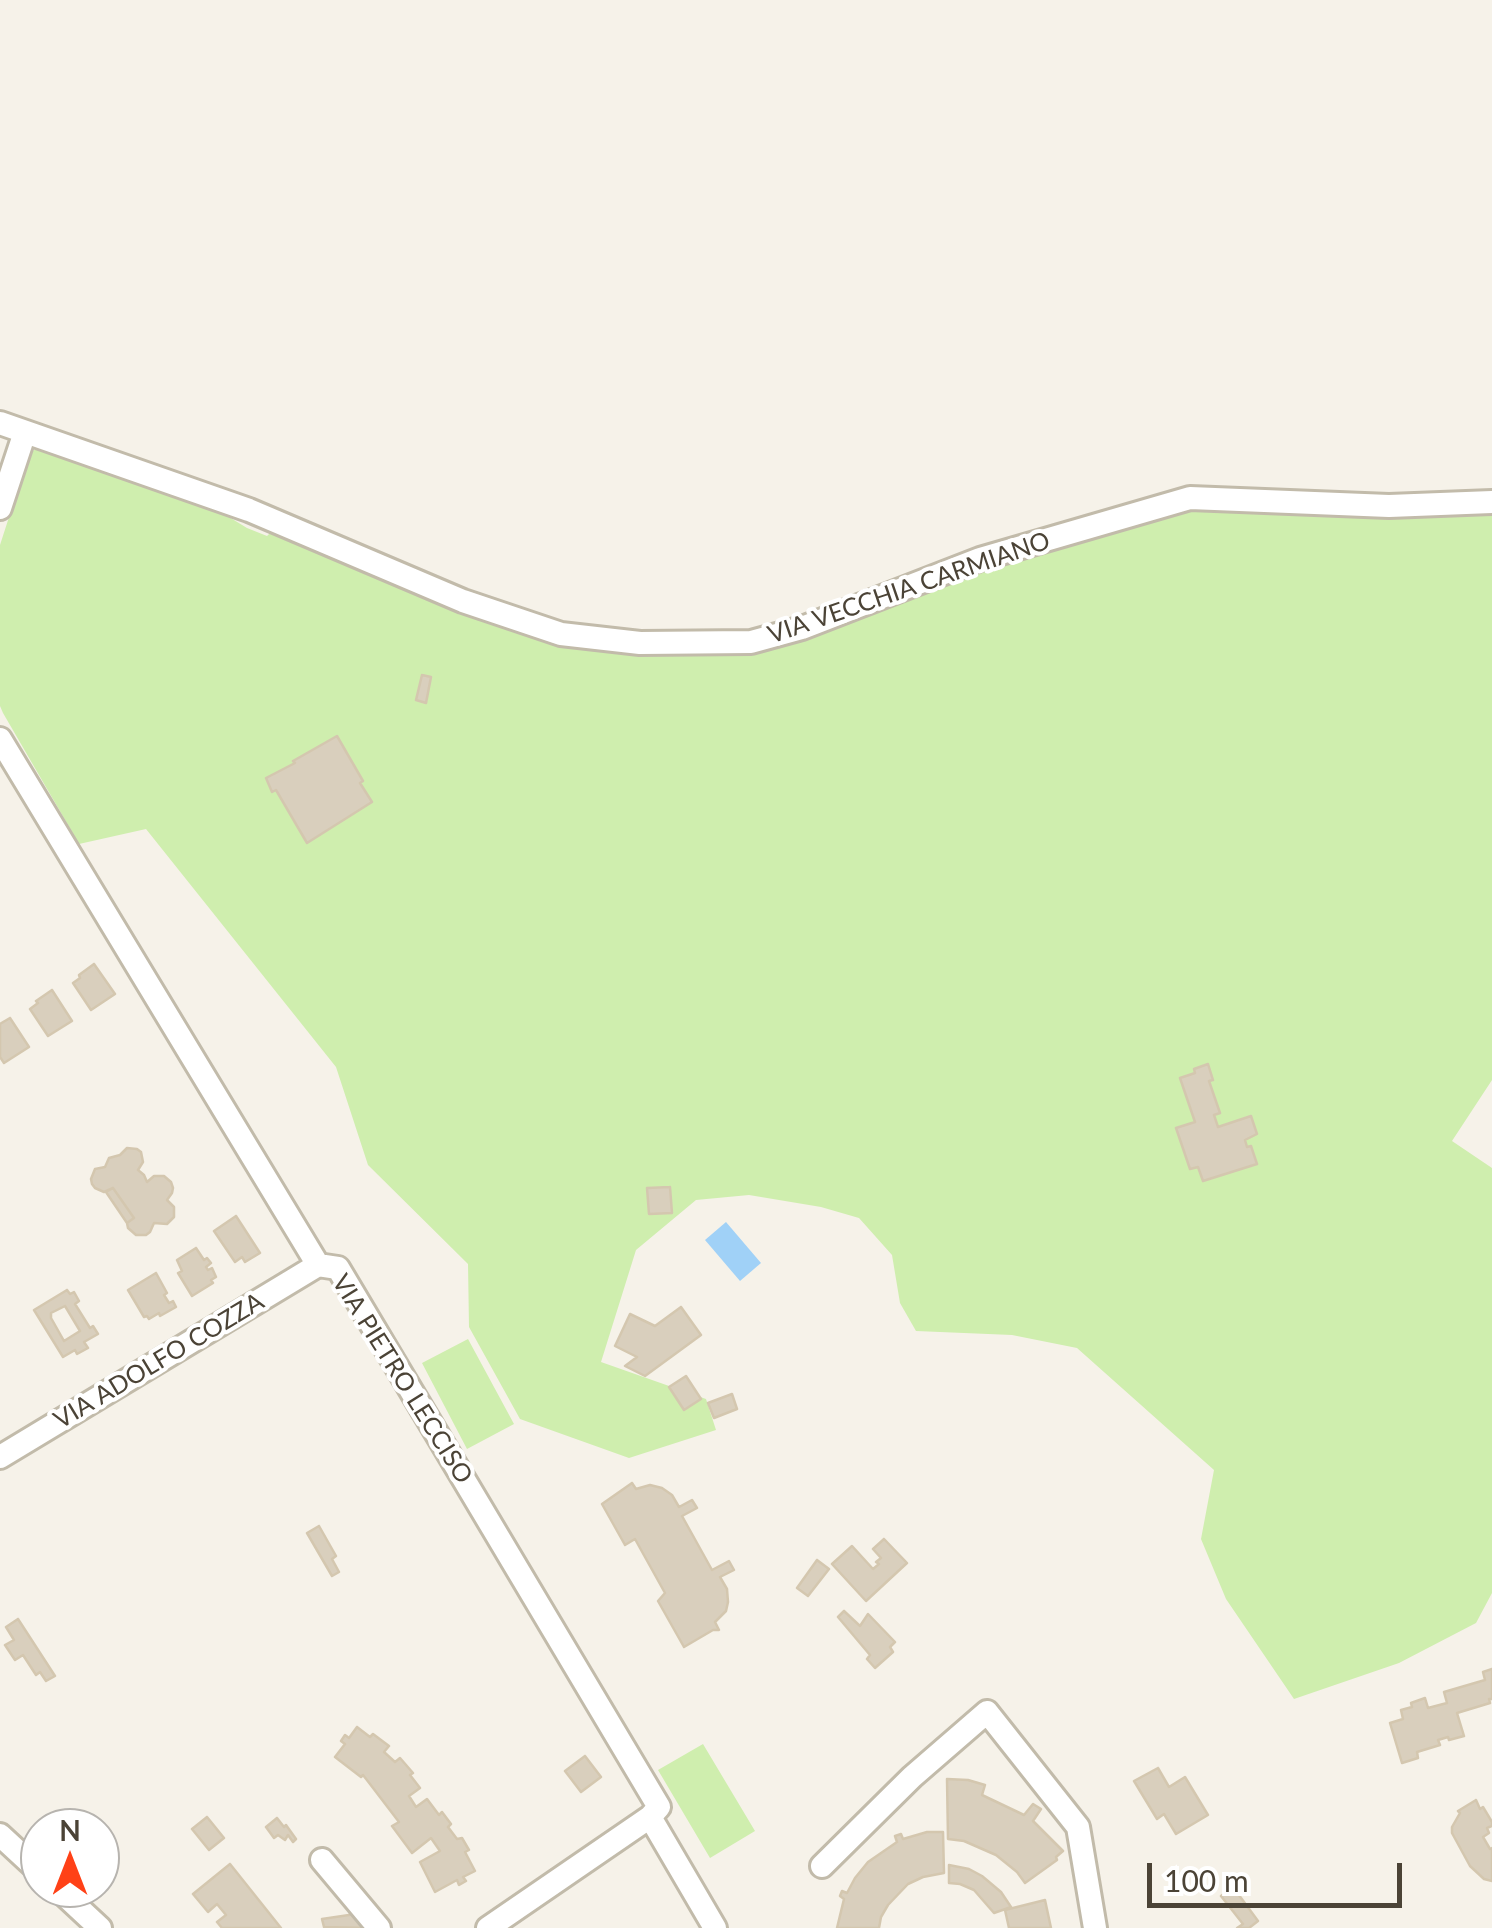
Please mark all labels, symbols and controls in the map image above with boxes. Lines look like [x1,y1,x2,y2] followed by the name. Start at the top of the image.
[764,526,1054,650] street label: VIA VECCHIA CARMIANO
[325,1269,479,1489] street label: VIA PIETRO LECCISO
[49,1286,269,1436] street label: VIA ADOLFO COZZA
[20,1808,120,1908] north arrow
[59,1813,81,1847] text: N
[1152,1843,1407,1905] scale bar
[1164,1862,1249,1898] text: 100 m

